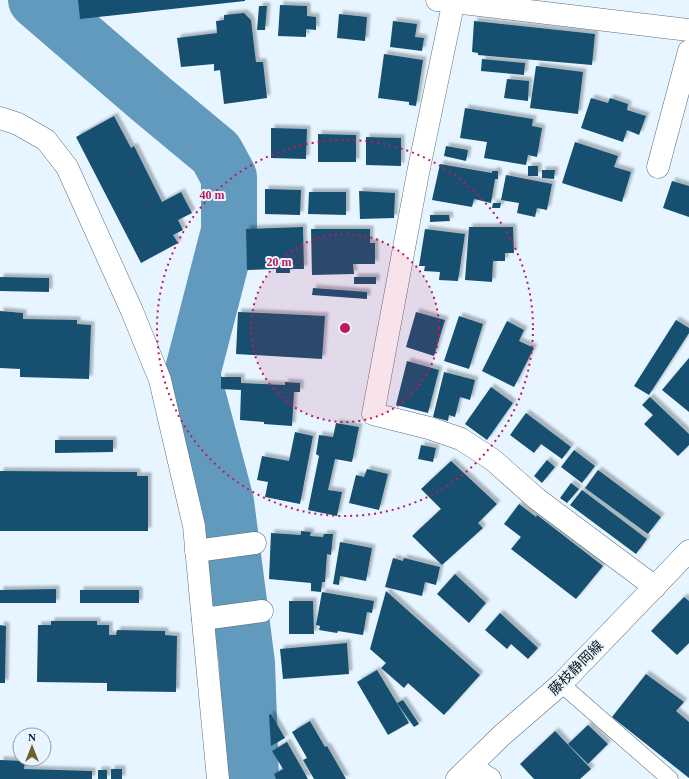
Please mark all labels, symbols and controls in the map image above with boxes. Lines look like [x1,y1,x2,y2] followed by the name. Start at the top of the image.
[200,188,225,202] text: 40 m
[267,255,292,269] text: 20 m
[338,321,352,335] centre of rings
[545,637,606,698] street label: 藤枝静岡線
[12,727,52,767] north arrow
[28,731,36,743] text: N

